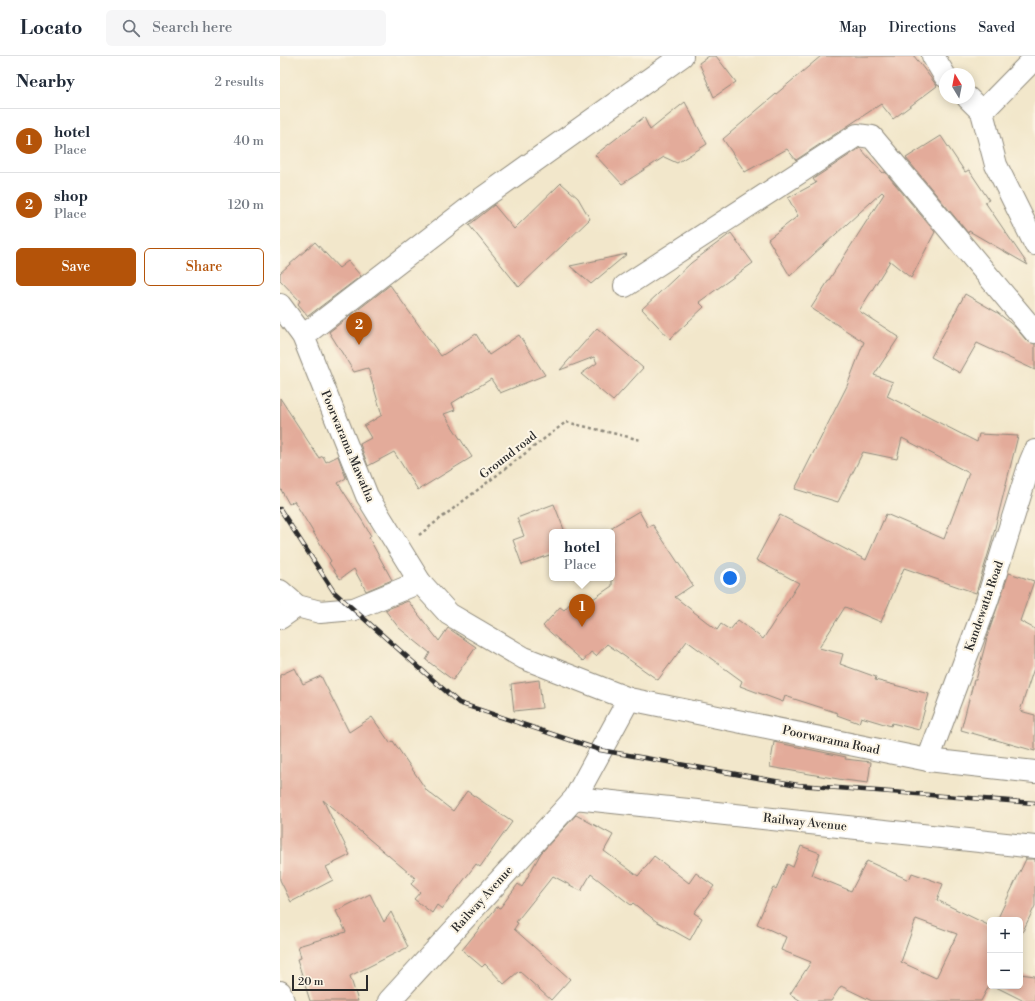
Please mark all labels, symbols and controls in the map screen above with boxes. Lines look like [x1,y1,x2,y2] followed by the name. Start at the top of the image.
[106,10,386,46] search box
[20,16,82,40] text: Locato
[120,17,142,39] icon: search
[152,18,232,37] text: Search here
[839,19,867,37] text: Map
[889,19,956,37] text: Directions
[978,19,1015,37] text: Saved
[939,68,975,104] north arrow
[16,71,75,93] text: Nearby
[215,74,264,90] text: 2 results
[54,123,90,142] text: hotel
[26,133,32,149] text: 1
[234,133,264,149] text: 40 m
[54,142,86,158] text: Place
[54,187,88,206] text: shop
[25,197,33,213] text: 2
[228,197,264,213] text: 120 m
[54,206,86,222] text: Place
[16,248,136,286] button: Save
[144,248,264,286] button: Share
[346,312,372,345] pin: 2
[317,388,378,505] street label: Poorwarama Mawatha
[477,428,540,482] street label: Ground road
[549,529,615,581] popup
[564,538,600,557] text: hotel
[564,557,596,573] text: Place
[962,559,1007,653] street label: Kandewatta Road
[720,568,740,588] your location
[569,594,595,627] pin: 1
[781,723,881,758] street label: Poorwarama Road
[762,811,848,834] street label: Railway Avenue
[449,863,516,936] street label: Railway Avenue
[987,917,1023,989] map controls
[987,917,1023,953] button: +
[987,953,1023,989] button: −
[292,973,368,992] scale bar
[298,975,323,989] text: 20 m

